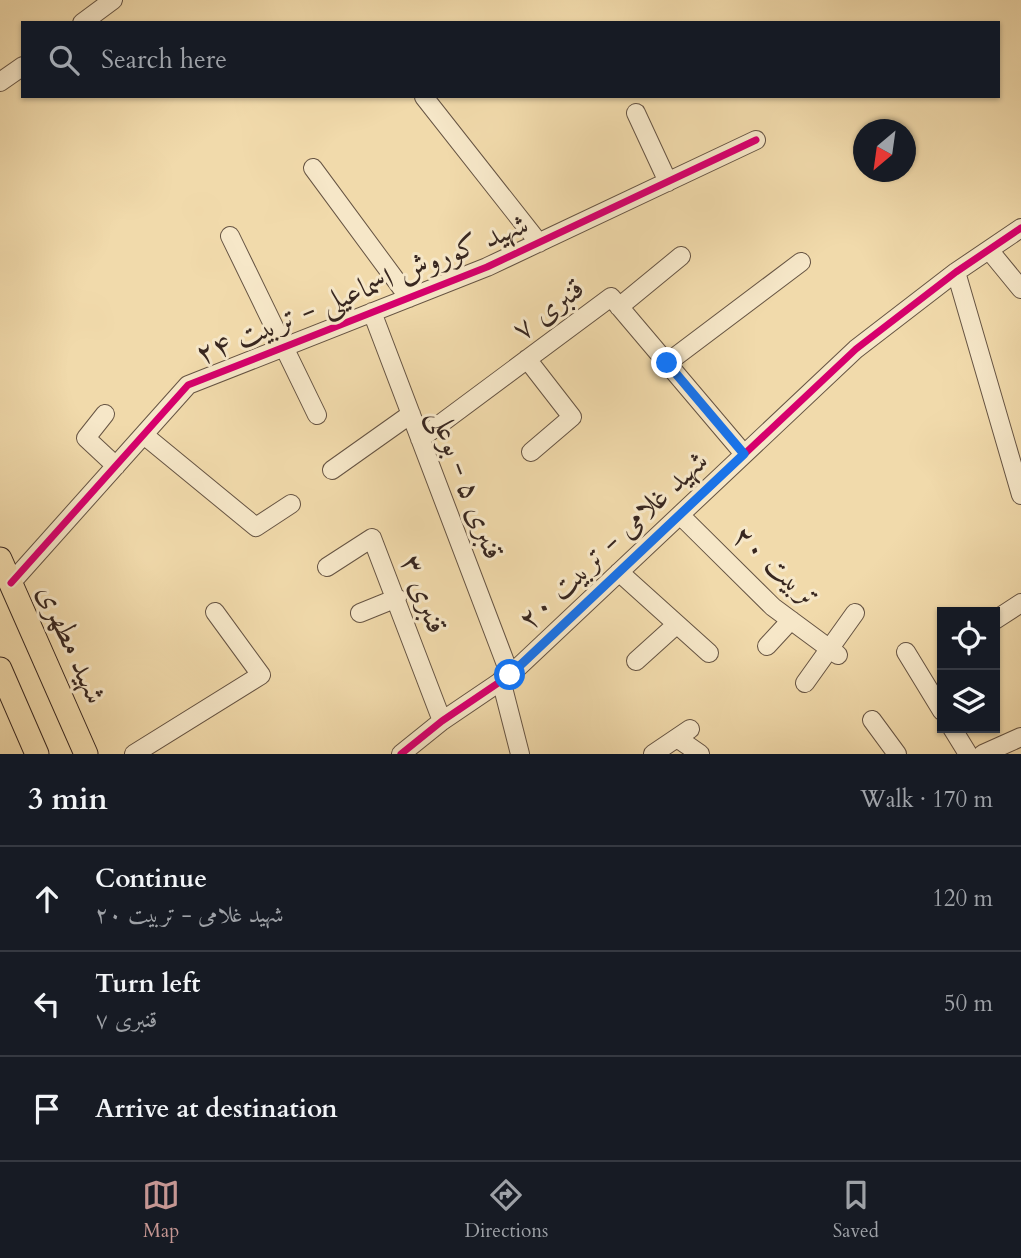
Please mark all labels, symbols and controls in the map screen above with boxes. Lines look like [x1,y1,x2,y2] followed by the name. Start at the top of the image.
[21,21,1000,98] search box
[45,41,83,79] icon: search
[101,42,227,77] text: Search here
[853,119,916,182] north arrow
[189,203,535,376] street label: شهید کوروش اسماعیلی - تربیت ۲۴
[503,268,593,350] street label: قنبری ۷
[651,347,682,378] route end
[419,403,515,566] street label: قنبری ۵ - بوعلی
[509,441,717,639] street label: شهید غلامی - تربیت ۲۰
[723,516,829,616] street label: تربیت ۲۰
[390,549,458,639] street label: قنبری ۳
[27,578,117,710] street label: شهید مطهری
[937,607,1000,733] map controls
[937,607,1000,670] button: locate
[494,659,525,690] route start
[937,670,1000,733] button: layers
[28,779,108,820] text: 3 min
[860,784,993,815] text: Walk · 170 m
[95,861,207,896] text: Continue
[28,880,66,918] icon: ahead
[932,883,993,914] text: 120 m
[95,899,284,930] text: شهید غلامی - تربیت ۲۰
[95,966,200,1001] text: Turn left
[28,985,66,1023] icon: left
[944,988,993,1019] text: 50 m
[95,1004,157,1035] text: قنبری ۷
[28,1090,66,1128] icon: arrive
[95,1091,338,1126] text: Arrive at destination
[142,1176,180,1244] tab: Map
[465,1176,548,1244] tab: Directions
[833,1176,879,1244] tab: Saved

